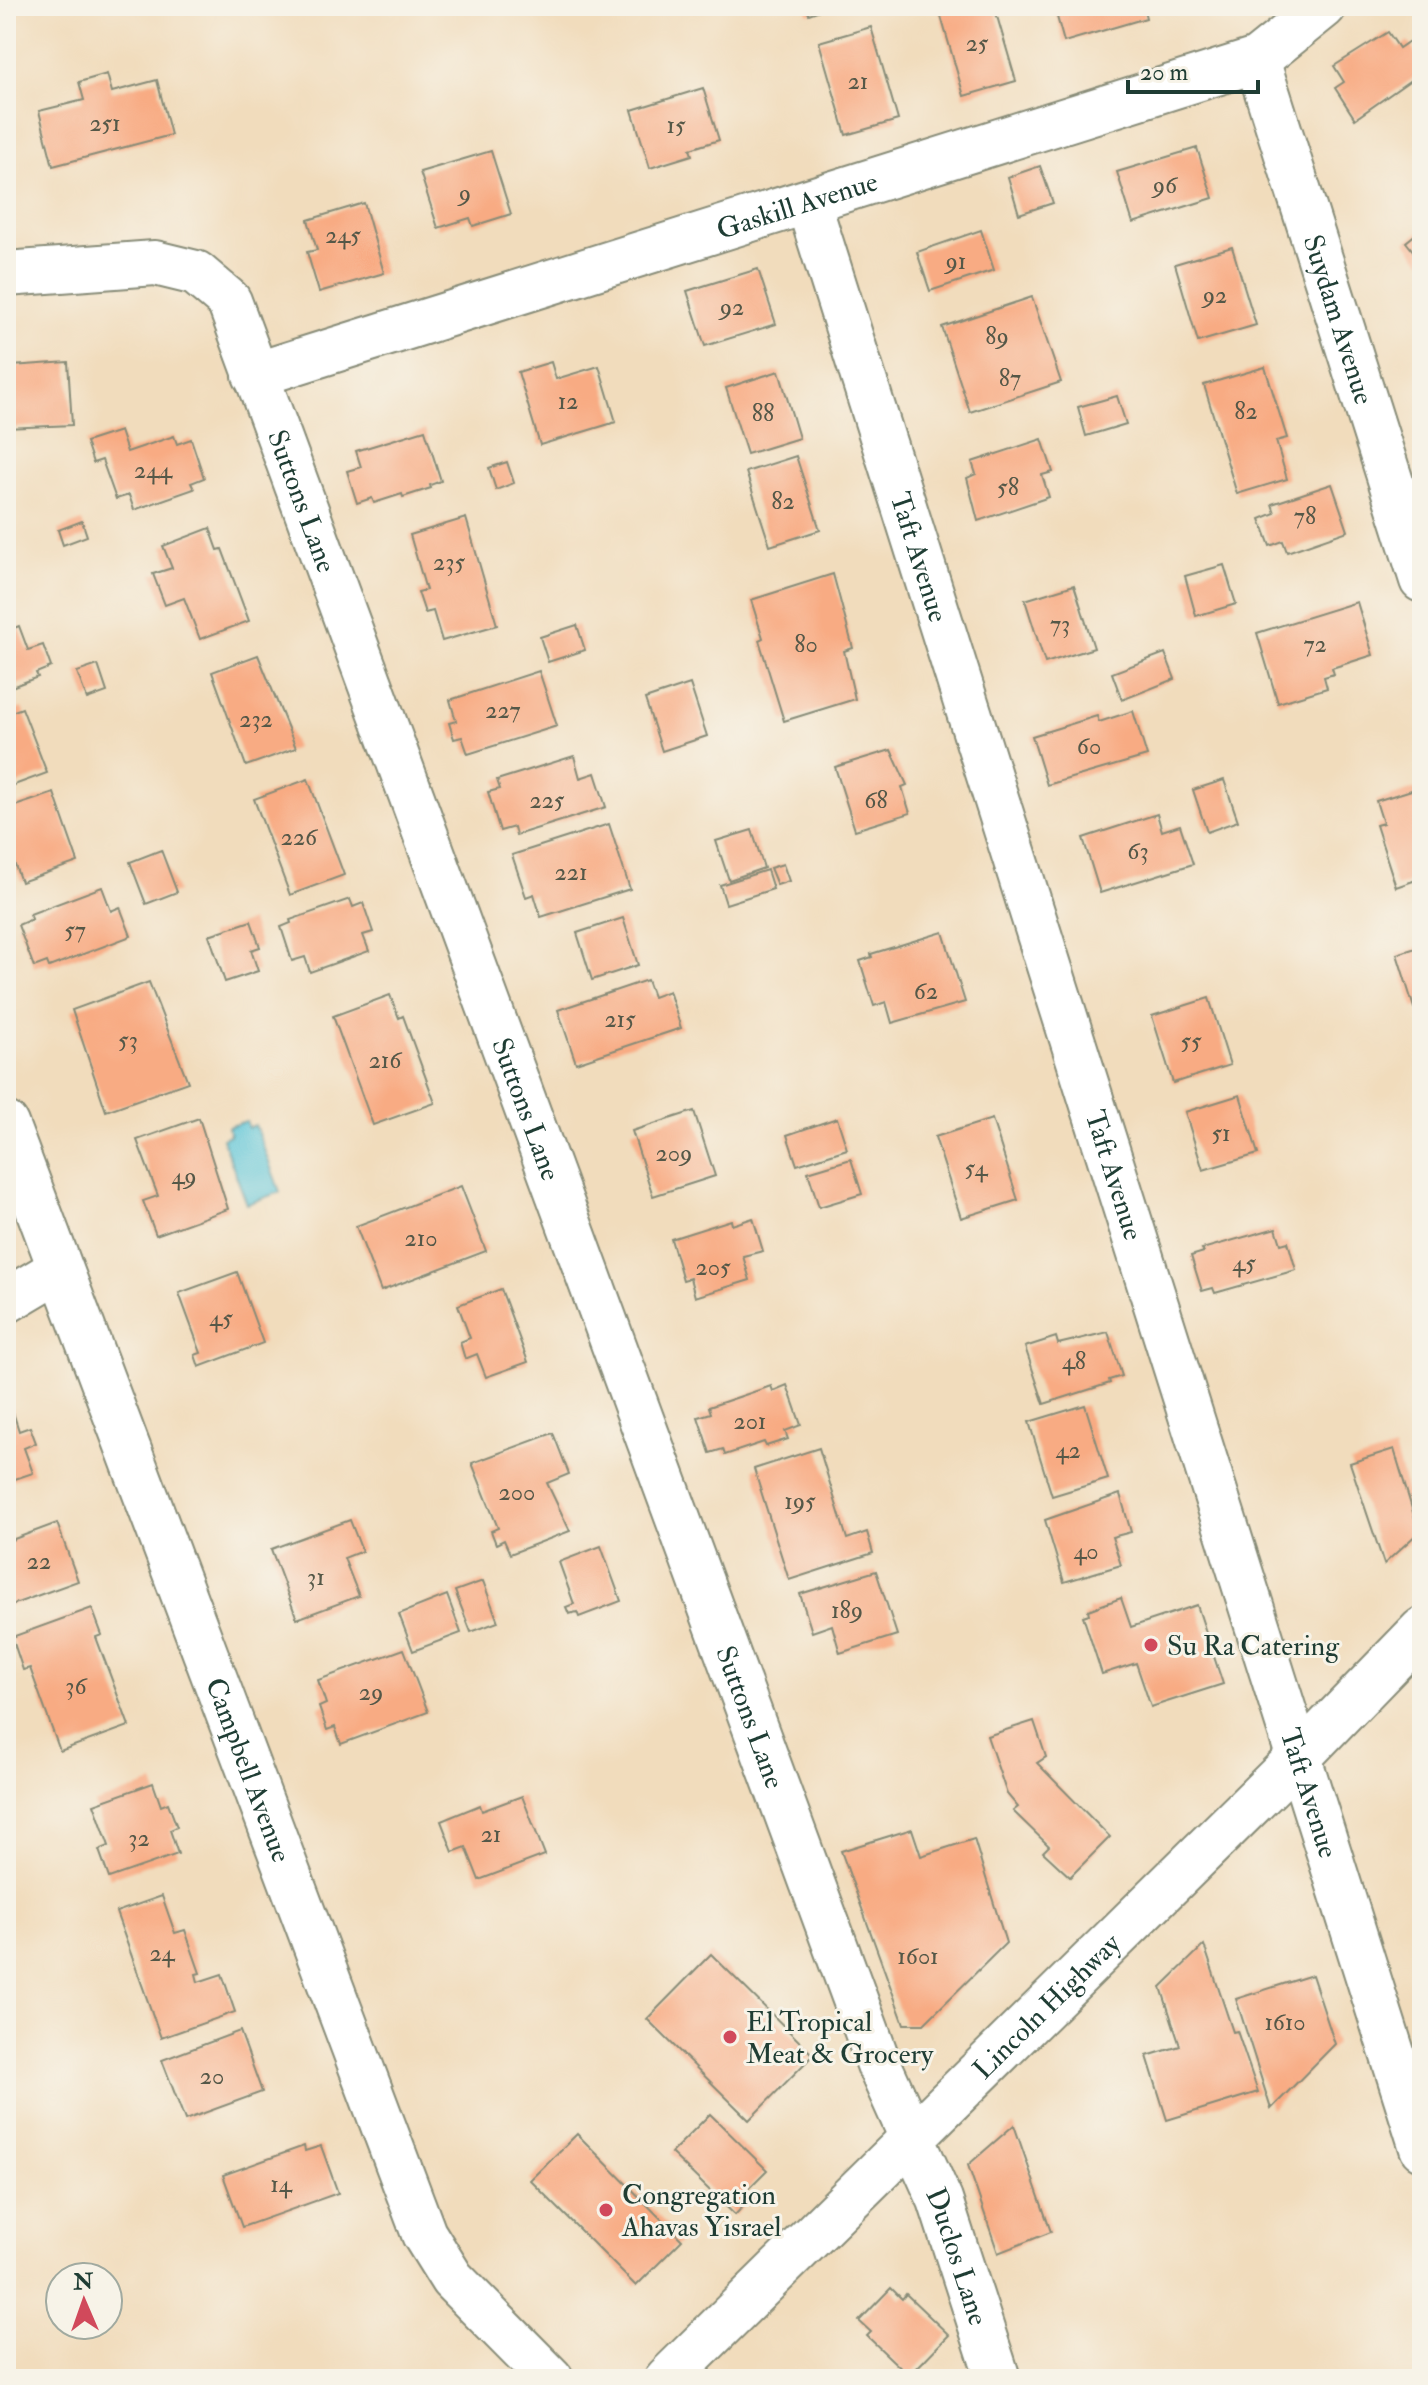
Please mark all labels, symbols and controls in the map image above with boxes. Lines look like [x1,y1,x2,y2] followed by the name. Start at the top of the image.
[966,28,989,59] house number: 25
[1128,44,1258,94] scale bar
[1140,57,1189,88] text: 20 m
[848,66,868,97] house number: 21
[89,108,121,139] house number: 251
[666,110,686,141] house number: 15
[712,164,882,248] street label: Gaskill Avenue
[1151,170,1179,201] house number: 96
[457,178,471,209] house number: 9
[325,220,361,251] house number: 245
[1295,231,1381,409] street label: Suydam Avenue
[944,246,966,277] house number: 91
[1201,280,1227,311] house number: 92
[718,292,744,323] house number: 92
[985,321,1009,352] house number: 89
[999,363,1021,394] house number: 87
[558,386,578,417] house number: 12
[1234,396,1258,427] house number: 82
[752,398,774,429] house number: 88
[259,425,344,578] street label: Suttons Lane
[134,455,173,486] house number: 244
[997,472,1019,503] house number: 58
[771,486,795,517] house number: 82
[882,488,955,627] street label: Taft Avenue
[1294,501,1316,532] house number: 78
[433,547,465,578] house number: 235
[1050,609,1070,640] house number: 73
[794,629,818,660] house number: 80
[1303,629,1327,660] house number: 72
[485,695,521,726] house number: 227
[239,704,273,735] house number: 232
[1077,731,1101,762] house number: 60
[530,785,565,816] house number: 225
[864,785,888,816] house number: 68
[281,822,319,853] house number: 226
[1127,836,1149,867] house number: 63
[555,857,587,888] house number: 221
[64,915,86,946] house number: 57
[914,976,938,1007] house number: 62
[604,1004,636,1035] house number: 215
[118,1025,138,1056] house number: 53
[1180,1026,1202,1057] house number: 55
[483,1033,568,1186] street label: Suttons Lane
[369,1045,403,1076] house number: 216
[1077,1106,1150,1245] street label: Taft Avenue
[1211,1118,1231,1149] house number: 51
[656,1138,692,1169] house number: 209
[965,1153,989,1184] house number: 54
[171,1161,197,1192] house number: 49
[405,1223,437,1254] house number: 210
[1232,1248,1256,1279] house number: 45
[695,1252,731,1283] house number: 205
[209,1303,233,1334] house number: 45
[1062,1346,1086,1377] house number: 48
[734,1406,766,1437] house number: 201
[1055,1435,1081,1466] house number: 42
[499,1477,535,1508] house number: 200
[784,1486,816,1517] house number: 195
[1073,1536,1099,1567] house number: 40
[27,1546,51,1577] house number: 22
[307,1562,325,1593] house number: 31
[831,1595,863,1626] house number: 189
[1167,1629,1340,1664] place label: Su Ra Catering
[1142,1636,1160,1654] marker: Su Ra Catering
[707,1641,792,1794] street label: Suttons Lane
[65,1671,89,1702] house number: 36
[197,1673,299,1868] street label: Campbell Avenue
[359,1677,383,1708] house number: 29
[1272,1724,1345,1863] street label: Taft Avenue
[481,1819,501,1850] house number: 21
[128,1823,150,1854] house number: 32
[966,1926,1129,2087] street label: Lincoln Highway
[149,1938,176,1969] house number: 24
[897,1941,939,1972] house number: 1601
[746,2005,934,2072] place label: El Tropical Meat & Grocery
[1264,2007,1306,2038] house number: 1610
[721,2028,739,2046] marker: El Tropical Meat & Grocery
[200,2061,224,2092] house number: 20
[270,2169,293,2200] house number: 14
[621,2178,781,2245] place label: Congregation Ahavas Yisrael
[918,2182,995,2330] street label: Duclos Lane
[597,2201,615,2219] marker: Congregation Ahavas Yisrael
[44,2261,124,2341] north arrow
[72,2268,94,2296] text: N

